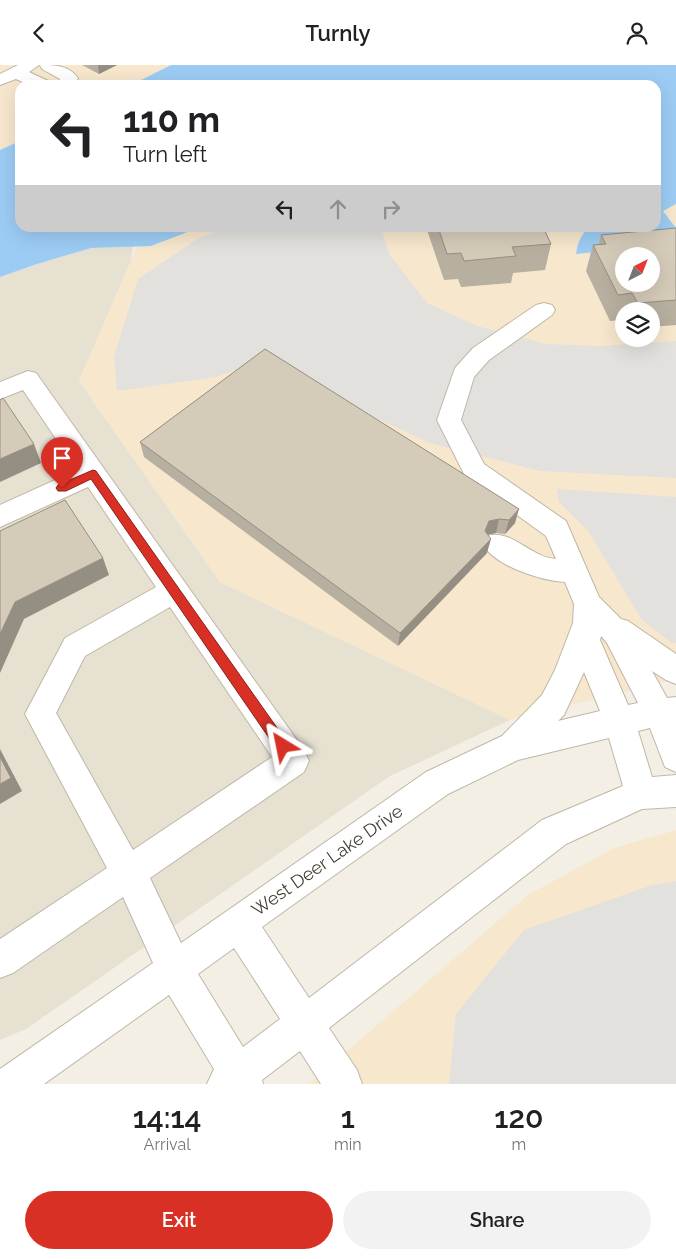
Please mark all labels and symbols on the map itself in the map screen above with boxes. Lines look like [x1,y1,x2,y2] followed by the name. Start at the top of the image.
[615,247,660,293] north arrow
[41,437,83,488] pin
[256,719,308,771] position arrow
[247,800,407,920] street label: West Deer Lake Drive

